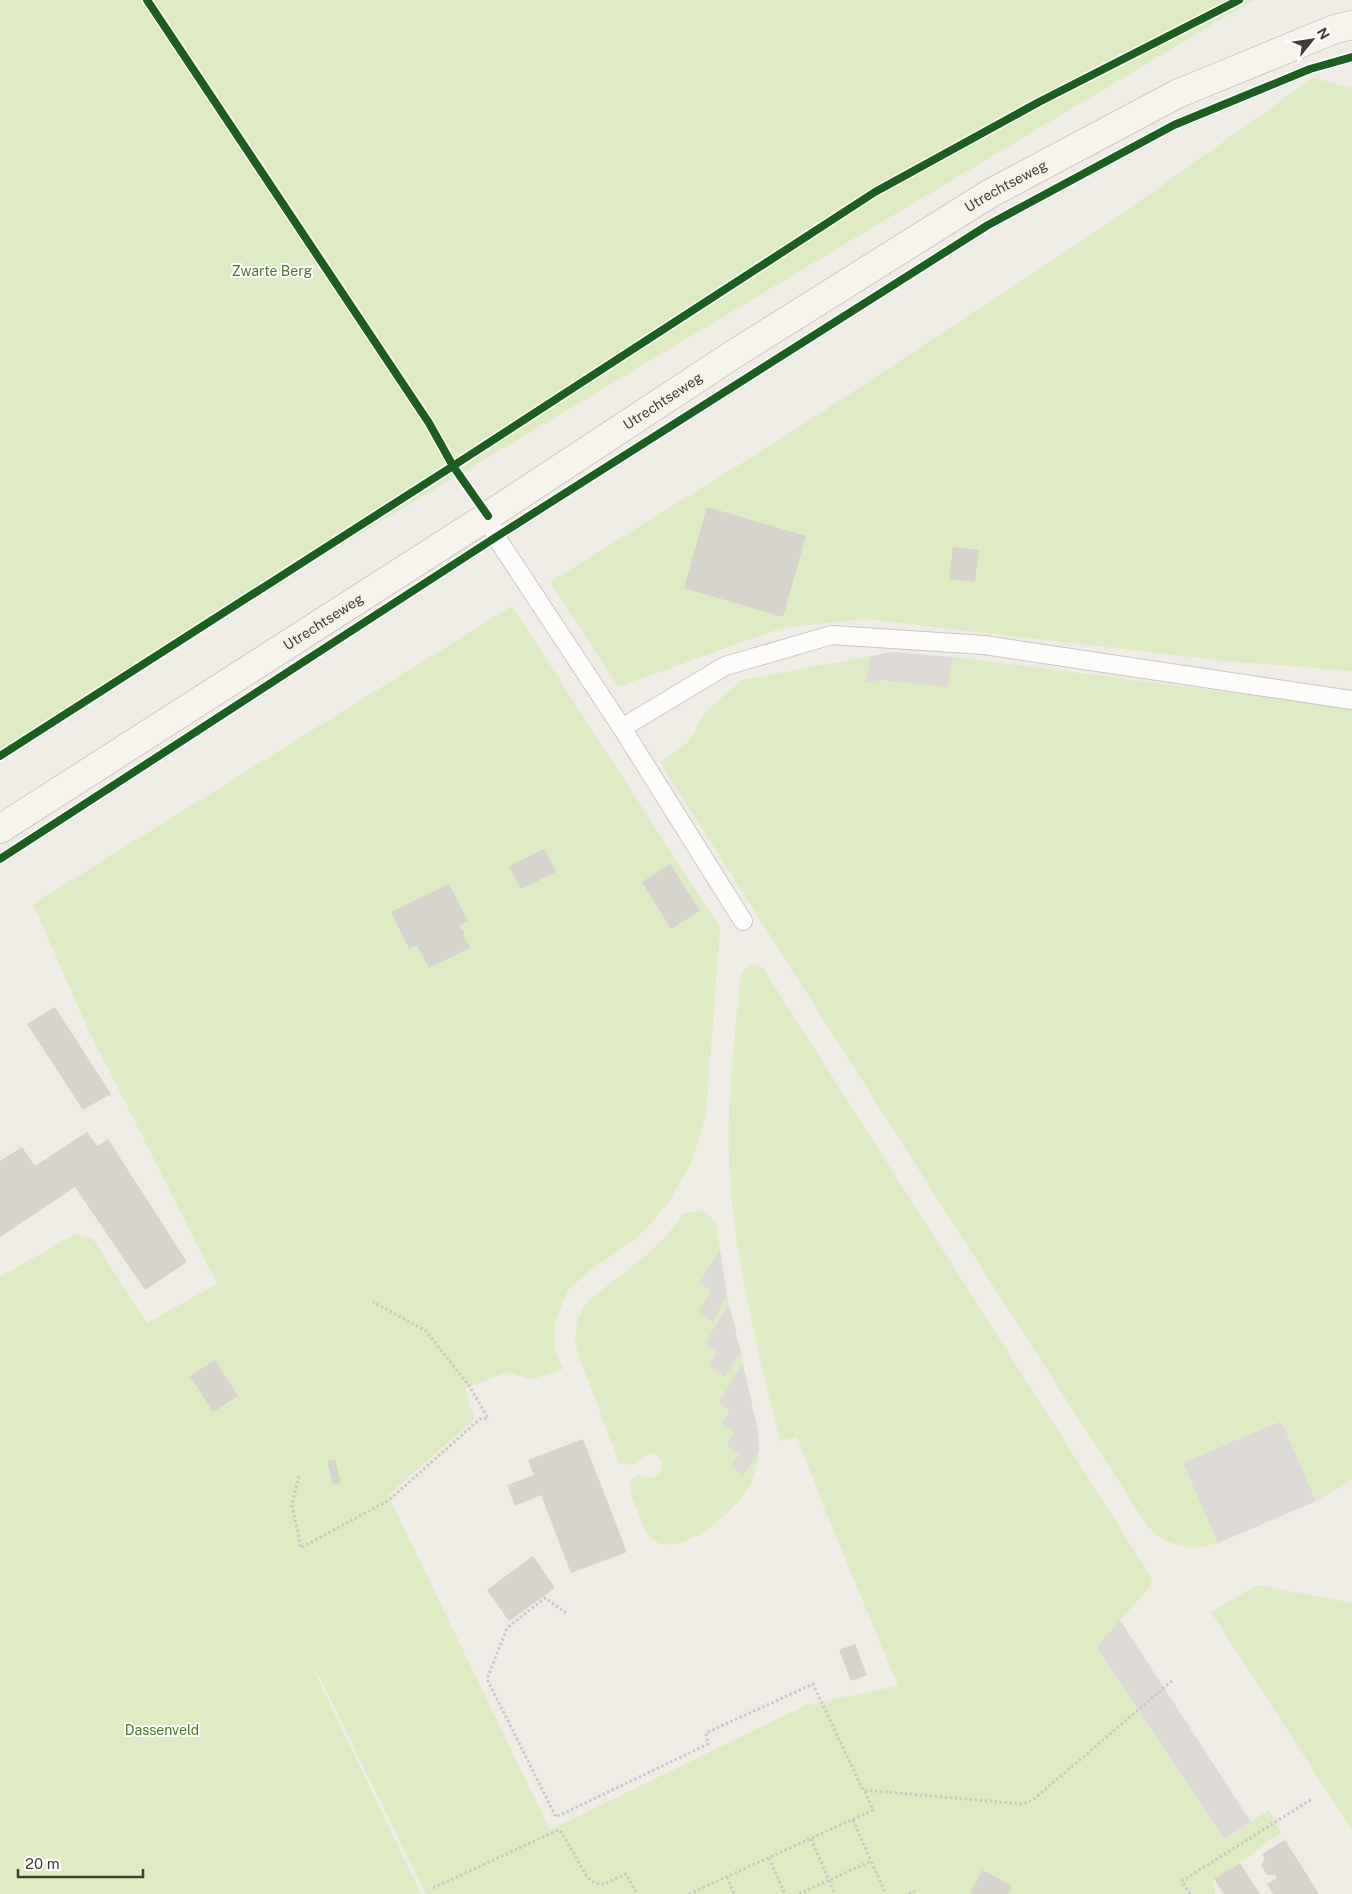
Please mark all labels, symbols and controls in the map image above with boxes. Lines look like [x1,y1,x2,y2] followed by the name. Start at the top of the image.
[1287,15,1337,65] north arrow
[1314,25,1333,42] text: N
[962,156,1050,215] street label: Utrechtseweg
[232,263,312,279] park label: Zwarte Berg
[620,369,706,433] street label: Utrechtseweg
[280,590,366,653] street label: Utrechtseweg
[125,1722,199,1738] park label: Dassenveld
[18,1846,142,1878] scale bar
[25,1855,60,1872] text: 20 m

